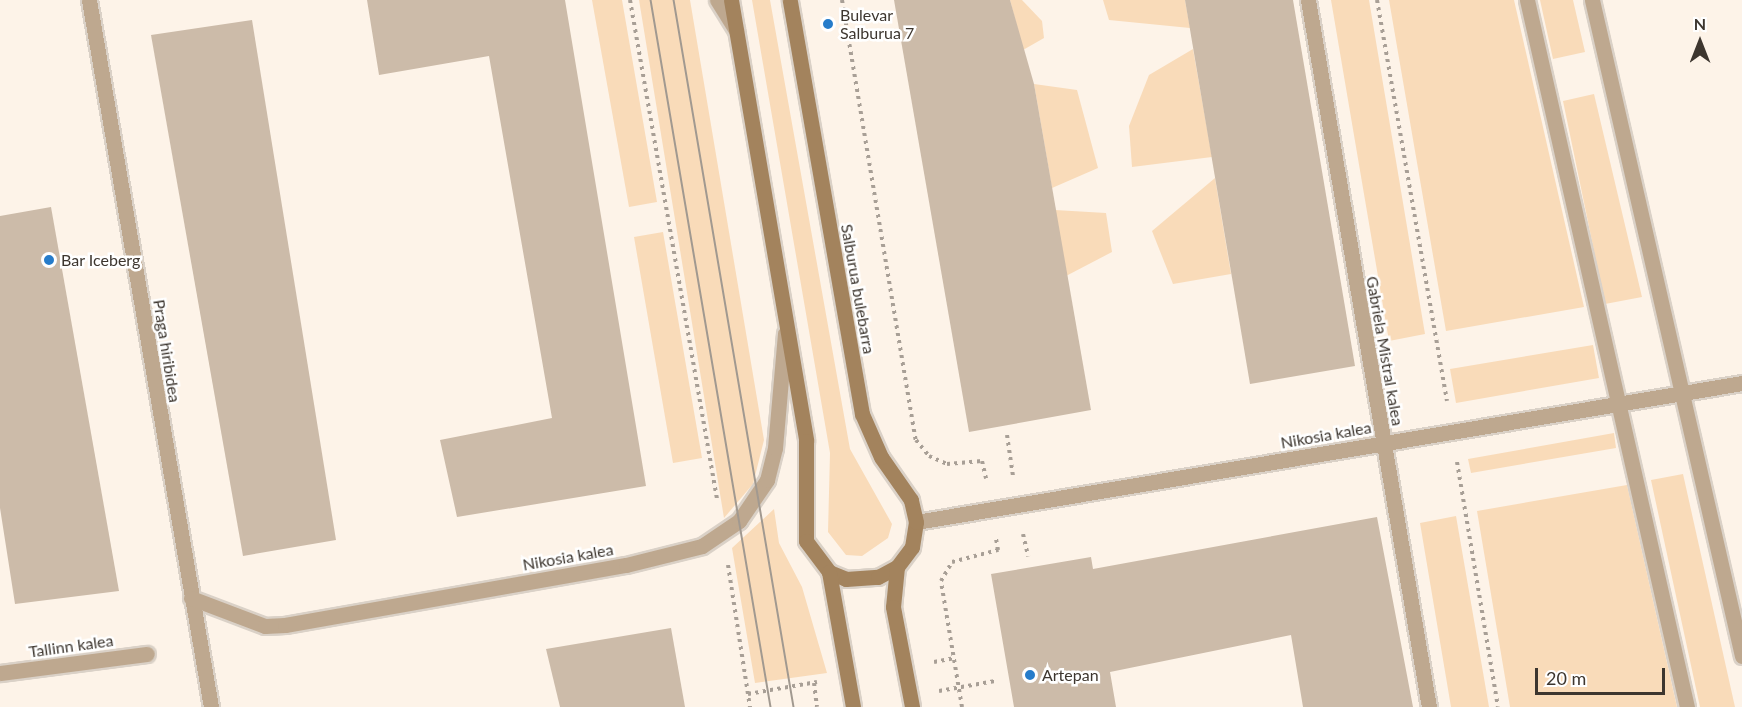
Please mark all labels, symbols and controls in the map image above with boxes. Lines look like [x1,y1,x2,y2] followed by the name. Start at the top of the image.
[840,5,914,43] place label: Bulevar Salburua 7
[1670,12,1730,72] north arrow
[1694,14,1706,33] text: N
[821,17,835,31] marker: Bulevar Salburua 7
[837,223,879,355] street label: Salburua bulebarra
[61,250,141,270] place label: Bar Iceberg
[42,253,56,267] marker: Bar Iceberg
[1362,275,1408,427] street label: Gabriela Mistral kalea
[149,298,185,404] street label: Praga hiribidea
[1279,418,1373,452] street label: Nikosia kalea
[521,540,615,574] street label: Nikosia kalea
[27,631,115,661] street label: Tallinn kalea
[1538,656,1668,694] scale bar
[1042,665,1099,685] place label: Artepan
[1546,667,1586,689] text: 20 m
[1023,668,1037,682] marker: Artepan

